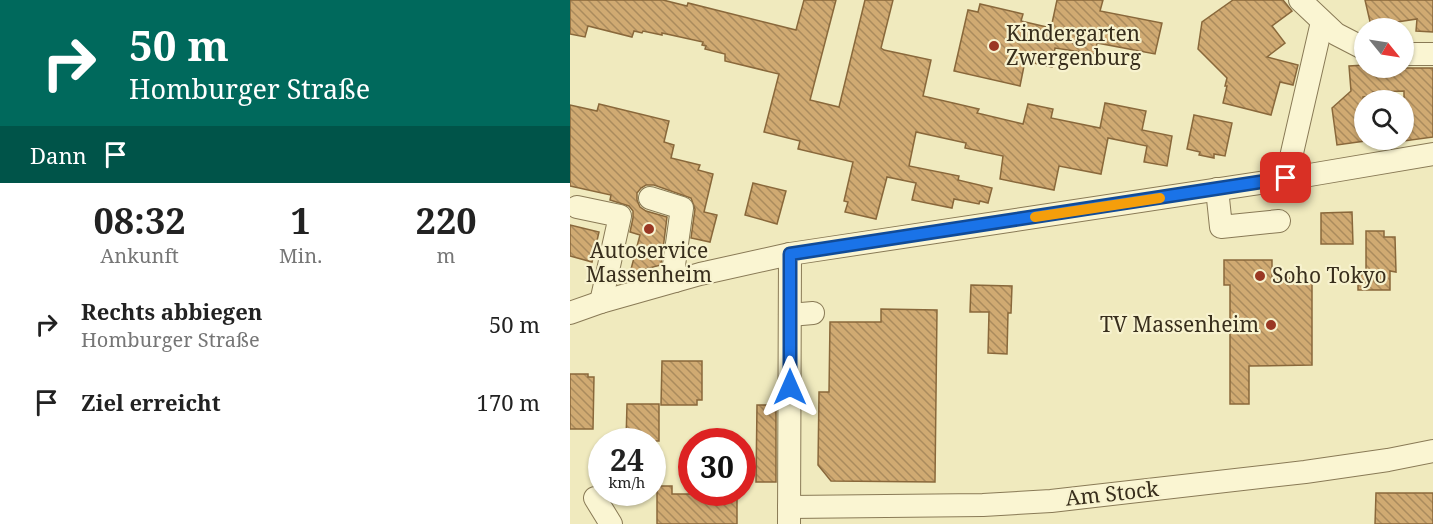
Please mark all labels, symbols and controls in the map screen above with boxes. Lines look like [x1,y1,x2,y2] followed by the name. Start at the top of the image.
[129,16,229,73] text: 50 m
[1354,18,1414,78] north arrow
[1354,18,1414,150] map controls
[1006,19,1142,71] place label: Kindergarten Zwergenburg
[30,24,108,102] icon: right
[987,39,1001,53] marker: Kindergarten Zwergenburg
[129,70,370,107] text: Homburger Straße
[1354,90,1414,150] button: search
[99,138,132,171] icon: arrive
[30,140,87,170] text: Dann
[1260,152,1311,203] pin
[1269,161,1302,194] icon: arrive
[93,196,186,245] text: 08:32
[290,196,311,245] text: 1
[416,196,477,245] text: 220
[642,222,656,236] marker: Autoservice Massenheim
[586,236,712,288] place label: Autoservice Massenheim
[100,242,179,269] text: Ankunft
[279,242,322,269] text: Min.
[437,242,456,269] text: m
[1272,261,1387,289] place label: Soho Tokyo
[1253,269,1267,283] marker: Soho Tokyo
[81,296,262,326] text: Rechts abbiegen
[30,308,63,341] icon: right
[489,309,540,339] text: 50 m
[1100,310,1259,338] place label: TV Massenheim
[1264,318,1278,332] marker: TV Massenheim
[81,326,260,353] text: Homburger Straße
[758,355,822,419] position arrow
[30,386,63,419] icon: arrive
[81,387,221,417] text: Ziel erreicht
[477,387,540,417] text: 170 m
[678,428,756,506] speed limit sign: 30
[610,439,644,480] text: 24
[609,472,645,492] text: km/h
[1064,474,1161,512] street label: Am Stock

